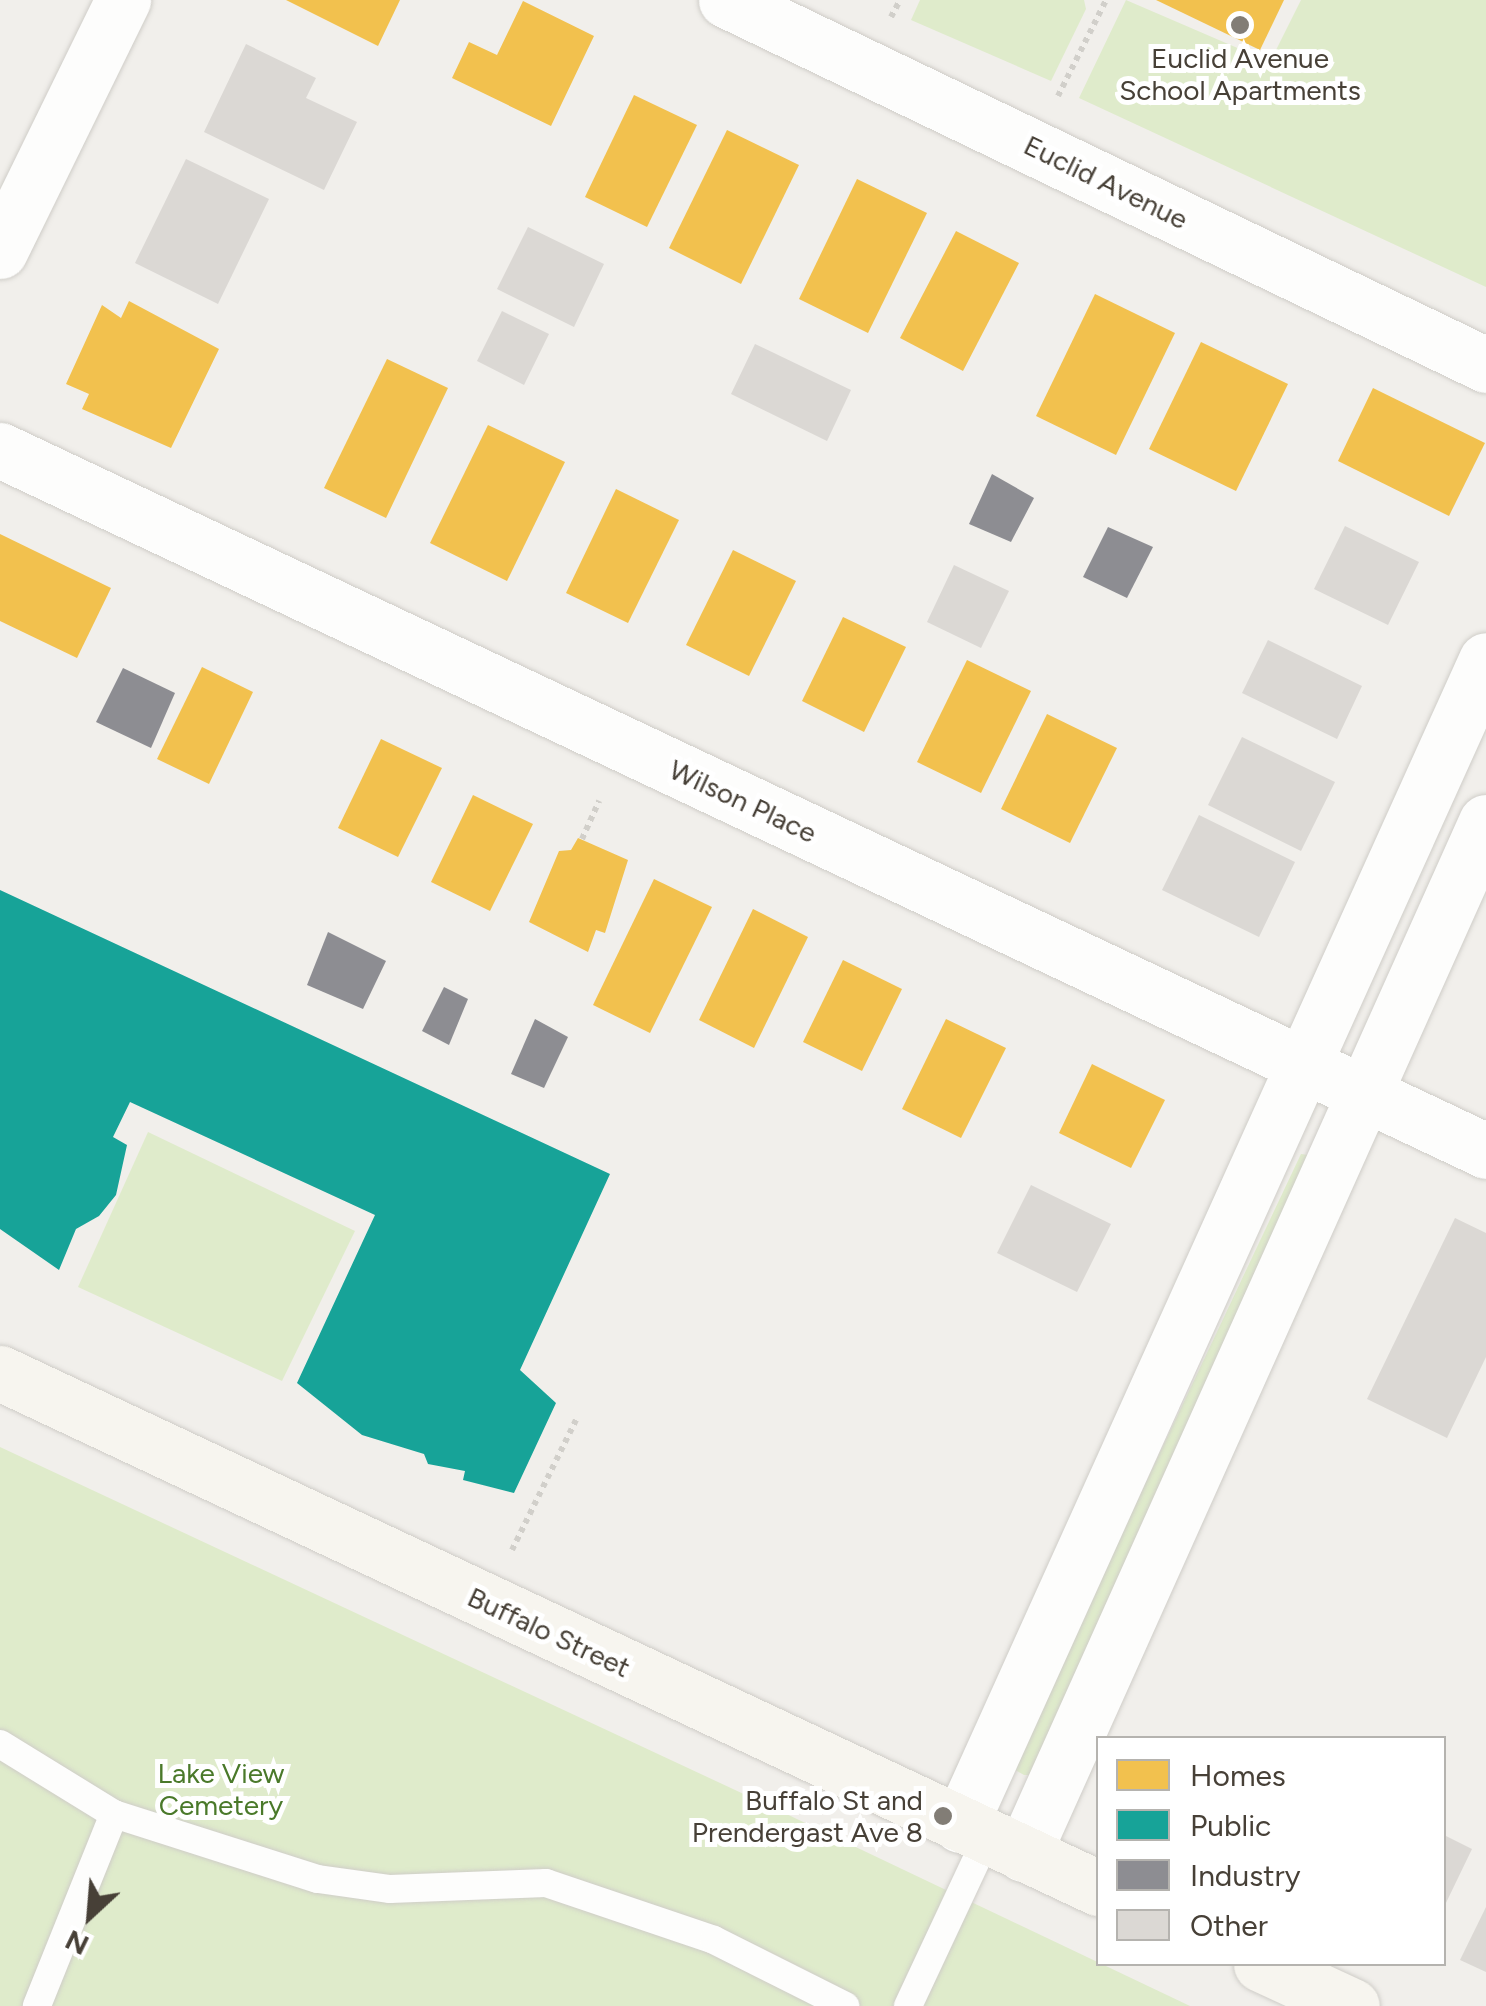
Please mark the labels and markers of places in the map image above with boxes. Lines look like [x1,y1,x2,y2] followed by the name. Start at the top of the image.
[1229,14,1251,36] marker: Euclid Avenue School Apartments
[1119,41,1361,107] place label: Euclid Avenue School Apartments
[692,1783,923,1849] place label: Buffalo St and Prendergast Ave 8
[932,1805,954,1827] marker: Buffalo St and Prendergast Ave 8

